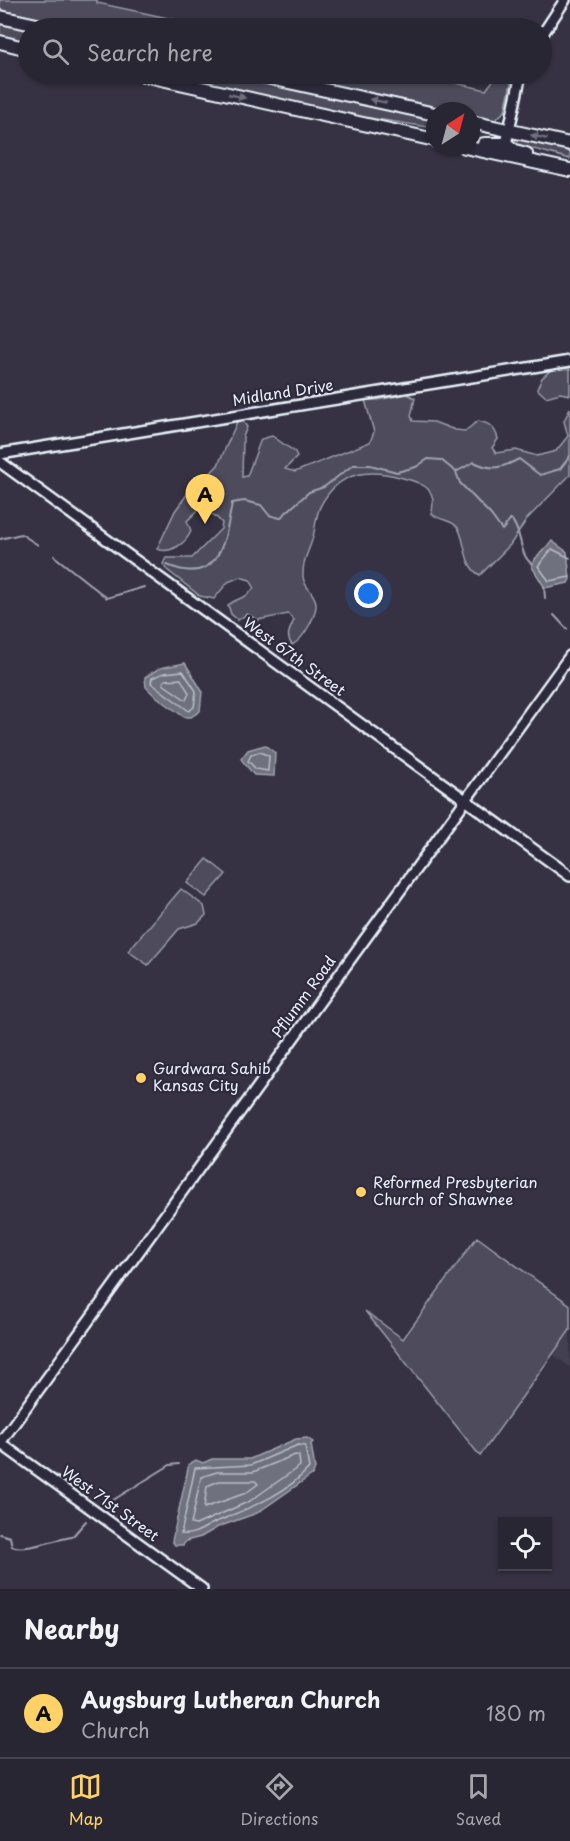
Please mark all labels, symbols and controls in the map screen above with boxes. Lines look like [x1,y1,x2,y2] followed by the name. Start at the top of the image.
[18,18,552,84] search box
[39,35,72,68] icon: search
[87,35,213,68] text: Search here
[227,91,246,101] one-way arrow
[369,96,387,106] one-way arrow
[426,102,480,156] north arrow
[530,132,549,142] one-way arrow
[231,372,335,411] street label: Midland Drive
[186,474,224,524] pin: A
[354,579,383,608] your location
[239,611,351,701] street label: West 67th Street
[265,950,341,1042] street label: Pflumm Road
[153,1056,271,1096] place label: Gurdwara Sahib Kansas City
[134,1071,148,1085] marker: Gurdwara Sahib Kansas City
[373,1170,538,1210] place label: Reformed Presbyterian Church of Shawnee
[354,1185,368,1199] marker: Reformed Presbyterian Church of Shawnee
[57,1459,165,1546] street label: West 71st Street
[498,1517,552,1571] map controls
[498,1517,552,1571] button: locate
[24,1609,119,1648] text: Nearby
[81,1682,380,1715] text: Augsburg Lutheran Church
[36,1698,51,1728] text: A
[486,1698,546,1728] text: 180 m
[81,1715,150,1745] text: Church
[69,1770,103,1830] tab: Map
[240,1770,318,1830] tab: Directions
[456,1770,501,1830] tab: Saved

